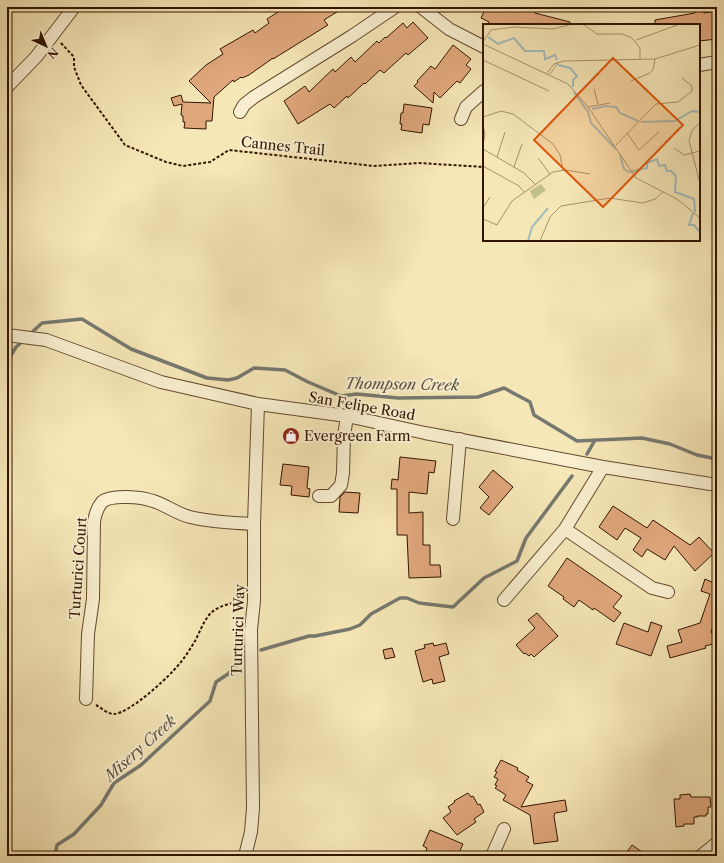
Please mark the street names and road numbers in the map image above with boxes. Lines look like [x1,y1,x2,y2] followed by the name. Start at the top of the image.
[240,133,326,159] street label: Cannes Trail
[307,388,417,424] street label: San Felipe Road
[65,516,91,620] street label: Turturici Court
[227,584,249,676] street label: Turturici Way

